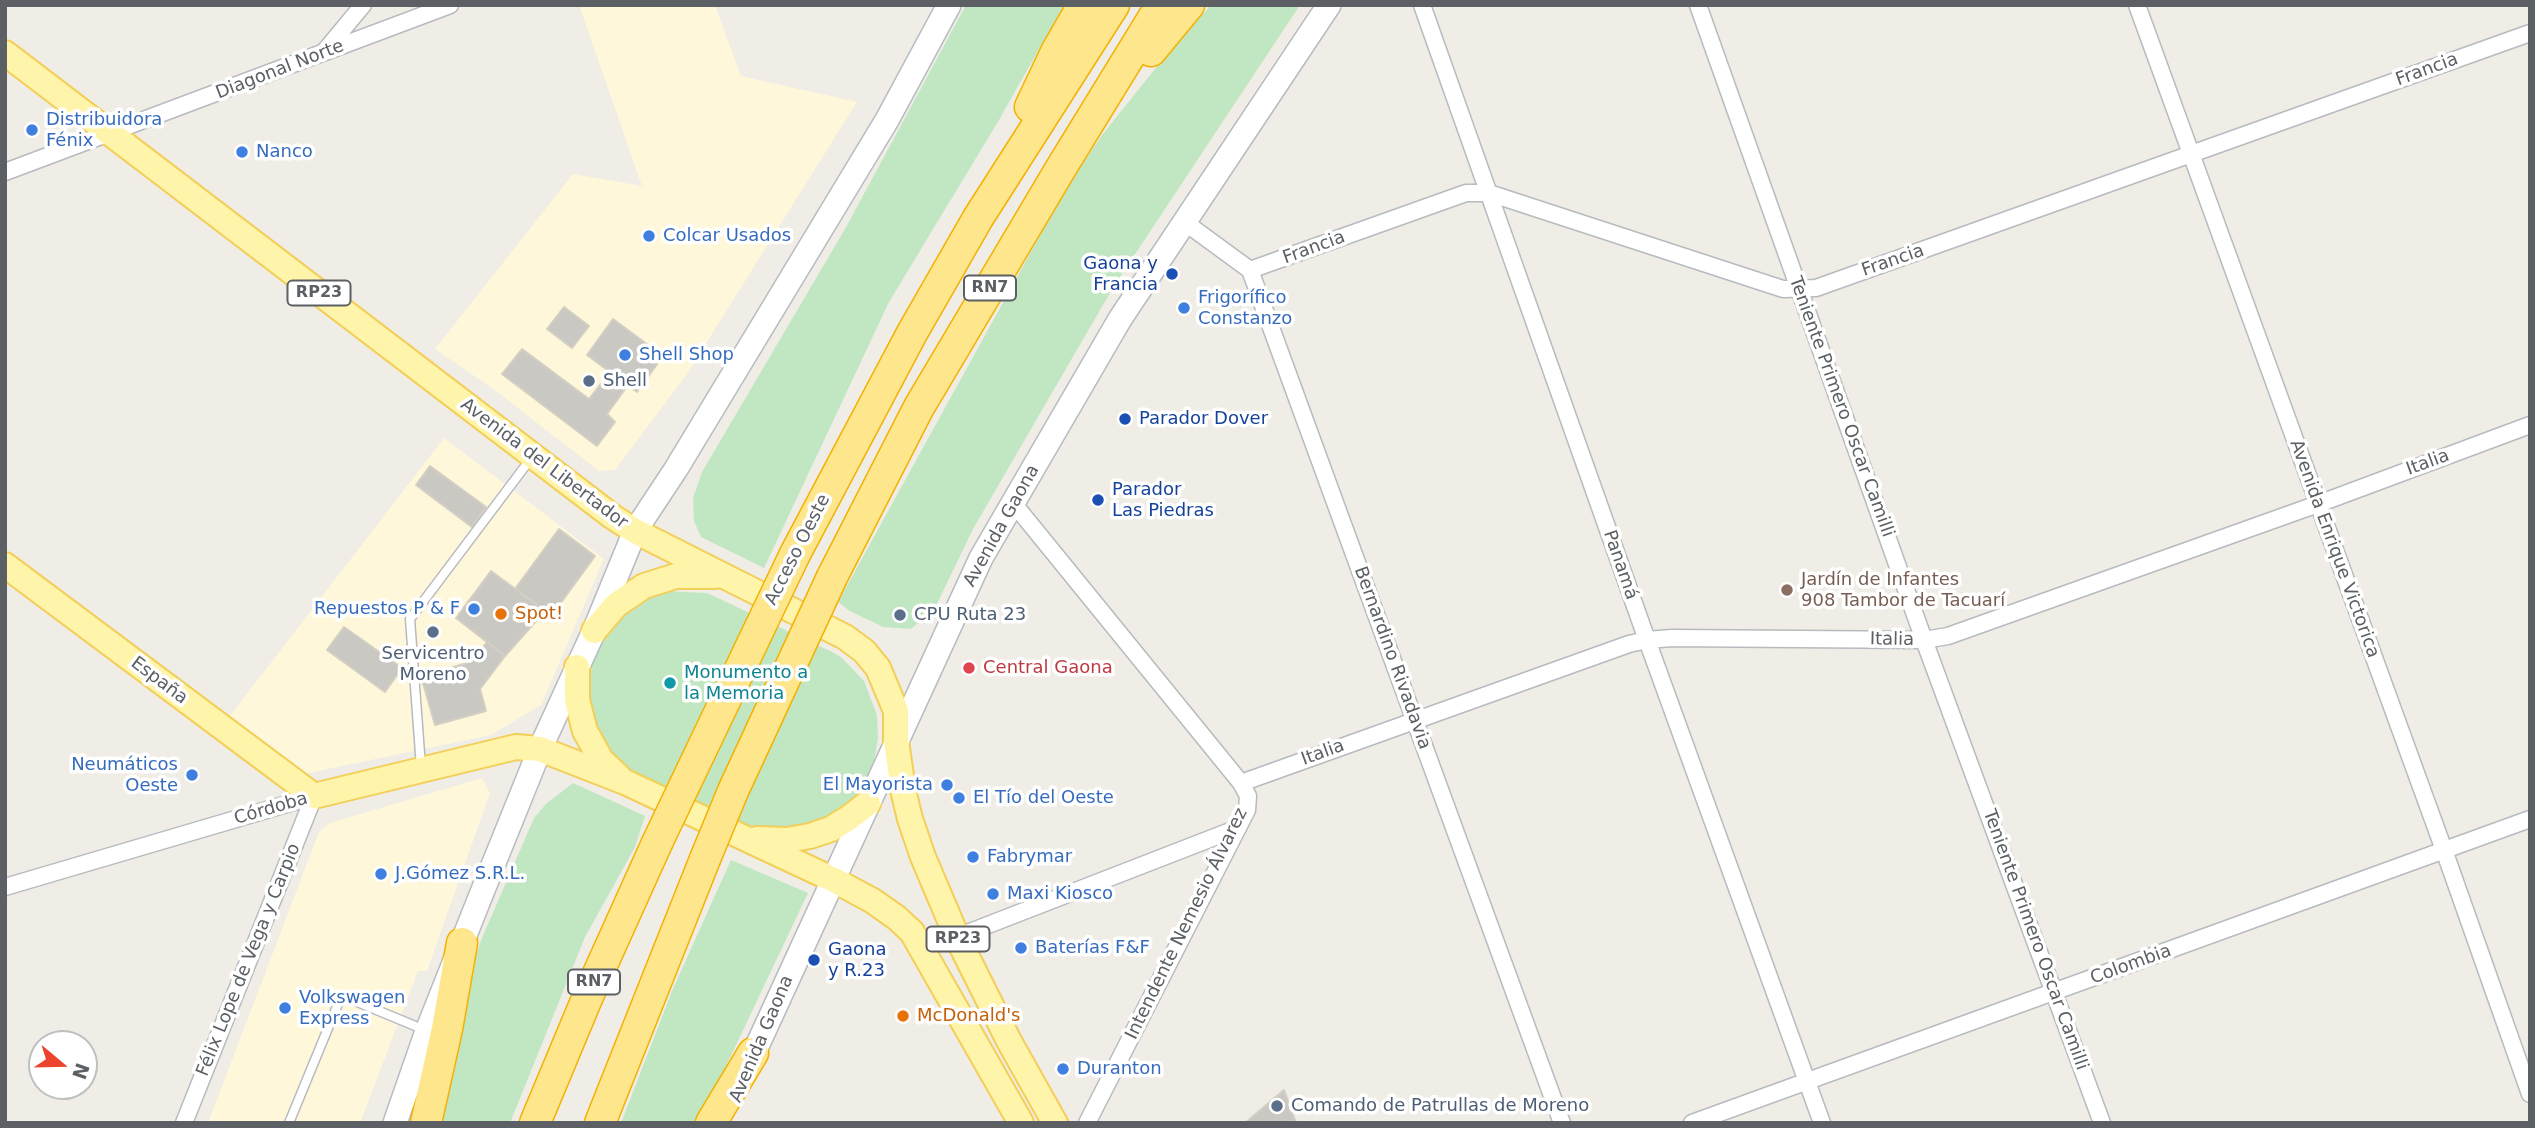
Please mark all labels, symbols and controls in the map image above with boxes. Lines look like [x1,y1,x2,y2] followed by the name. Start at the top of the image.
[213,36,347,104] street label: Diagonal Norte
[2393,49,2461,91] street label: Francia
[46,109,162,152] place label: Distribuidora Fénix
[24,122,40,138] marker: Distribuidora Fénix
[256,141,313,163] place label: Nanco
[234,144,250,160] marker: Nanco
[663,225,791,247] place label: Colcar Usados
[1280,227,1348,269] street label: Francia
[641,228,657,244] marker: Colcar Usados
[1859,240,1927,282] street label: Francia
[1083,253,1158,296] place label: Gaona y Francia
[1164,266,1180,282] marker: Gaona y Francia
[1784,274,1898,540] street label: Teniente Primero Oscar Camilli
[964,276,1016,300] road number: RN7
[288,280,350,306] road number: RP23
[1198,287,1292,330] place label: Frigorífico Constanzo
[1176,300,1192,316] marker: Frigorífico Constanzo
[639,344,734,366] place label: Shell Shop
[617,347,633,363] marker: Shell Shop
[603,370,647,392] place label: Shell
[581,373,597,389] marker: Shell
[456,394,632,534] street label: Avenida del Libertador
[1139,408,1268,430] place label: Parador Dover
[1117,411,1133,427] marker: Parador Dover
[2284,437,2384,661] street label: Avenida Enrique Victorica
[2403,445,2453,481] street label: Italia
[960,461,1044,591] street label: Avenida Gaona
[1112,479,1214,522] place label: Parador Las Piedras
[761,491,835,609] street label: Acceso Oeste
[1090,492,1106,508] marker: Parador Las Piedras
[1598,527,1642,603] street label: Panamá
[1349,564,1435,752] street label: Bernardino Rivadavia
[1801,569,2005,612] place label: Jardín de Infantes 908 Tambor de Tacuarí
[1779,582,1795,598] marker: Jardín de Infantes 908 Tambor de Tacuarí
[314,598,460,620] place label: Repuestos P & F
[466,601,482,617] marker: Repuestos P & F
[515,603,563,625] place label: Spot!
[914,604,1026,626] place label: CPU Ruta 23
[493,606,509,622] marker: Spot!
[892,607,908,623] marker: CPU Ruta 23
[425,624,441,640] marker: Servicentro Moreno
[1870,629,1914,651] street label: Italia
[381,643,485,686] place label: Servicentro Moreno
[126,653,192,709] street label: España
[983,657,1113,679] place label: Central Gaona
[961,660,977,676] marker: Central Gaona
[684,662,808,704] place label: Monumento a la Memoria
[662,675,678,691] marker: Monumento a la Memoria
[1298,735,1348,771] street label: Italia
[71,754,178,796] place label: Neumáticos Oeste
[184,767,200,783] marker: Neumáticos Oeste
[823,774,933,796] place label: El Mayorista
[939,777,955,793] marker: El Mayorista
[973,787,1114,809] place label: El Tío del Oeste
[232,788,310,830] street label: Córdoba
[951,790,967,806] marker: El Tío del Oeste
[1121,805,1253,1043] street label: Intendente Nemesio Álvarez
[1978,807,2092,1073] street label: Teniente Primero Oscar Camilli
[192,841,306,1079] street label: Félix Lope de Vega y Carpio
[987,846,1072,868] place label: Fabrymar
[965,849,981,865] marker: Fabrymar
[395,863,525,885] place label: J.Gómez S.R.L.
[373,866,389,882] marker: J.Gómez S.R.L.
[1007,883,1113,905] place label: Maxi Kiosco
[985,886,1001,902] marker: Maxi Kiosco
[926,926,990,951] road number: RP23
[1035,937,1150,959] place label: Baterías F&F
[828,939,886,982] place label: Gaona y R.23
[1013,940,1029,956] marker: Baterías F&F
[2088,940,2174,990] street label: Colombia
[806,952,822,968] marker: Gaona y R.23
[568,970,620,994] road number: RN7
[725,972,799,1106] street label: Avenida Gaona
[299,987,405,1030] place label: Volkswagen Express
[277,1000,293,1016] marker: Volkswagen Express
[917,1005,1020,1027] place label: McDonald's
[895,1008,911,1024] marker: McDonald's
[28,1030,98,1100] north arrow
[1077,1058,1162,1080] place label: Duranton
[68,1060,94,1082] text: N
[1055,1061,1071,1077] marker: Duranton
[1291,1095,1589,1117] place label: Comando de Patrullas de Moreno
[1269,1098,1285,1114] marker: Comando de Patrullas de Moreno

